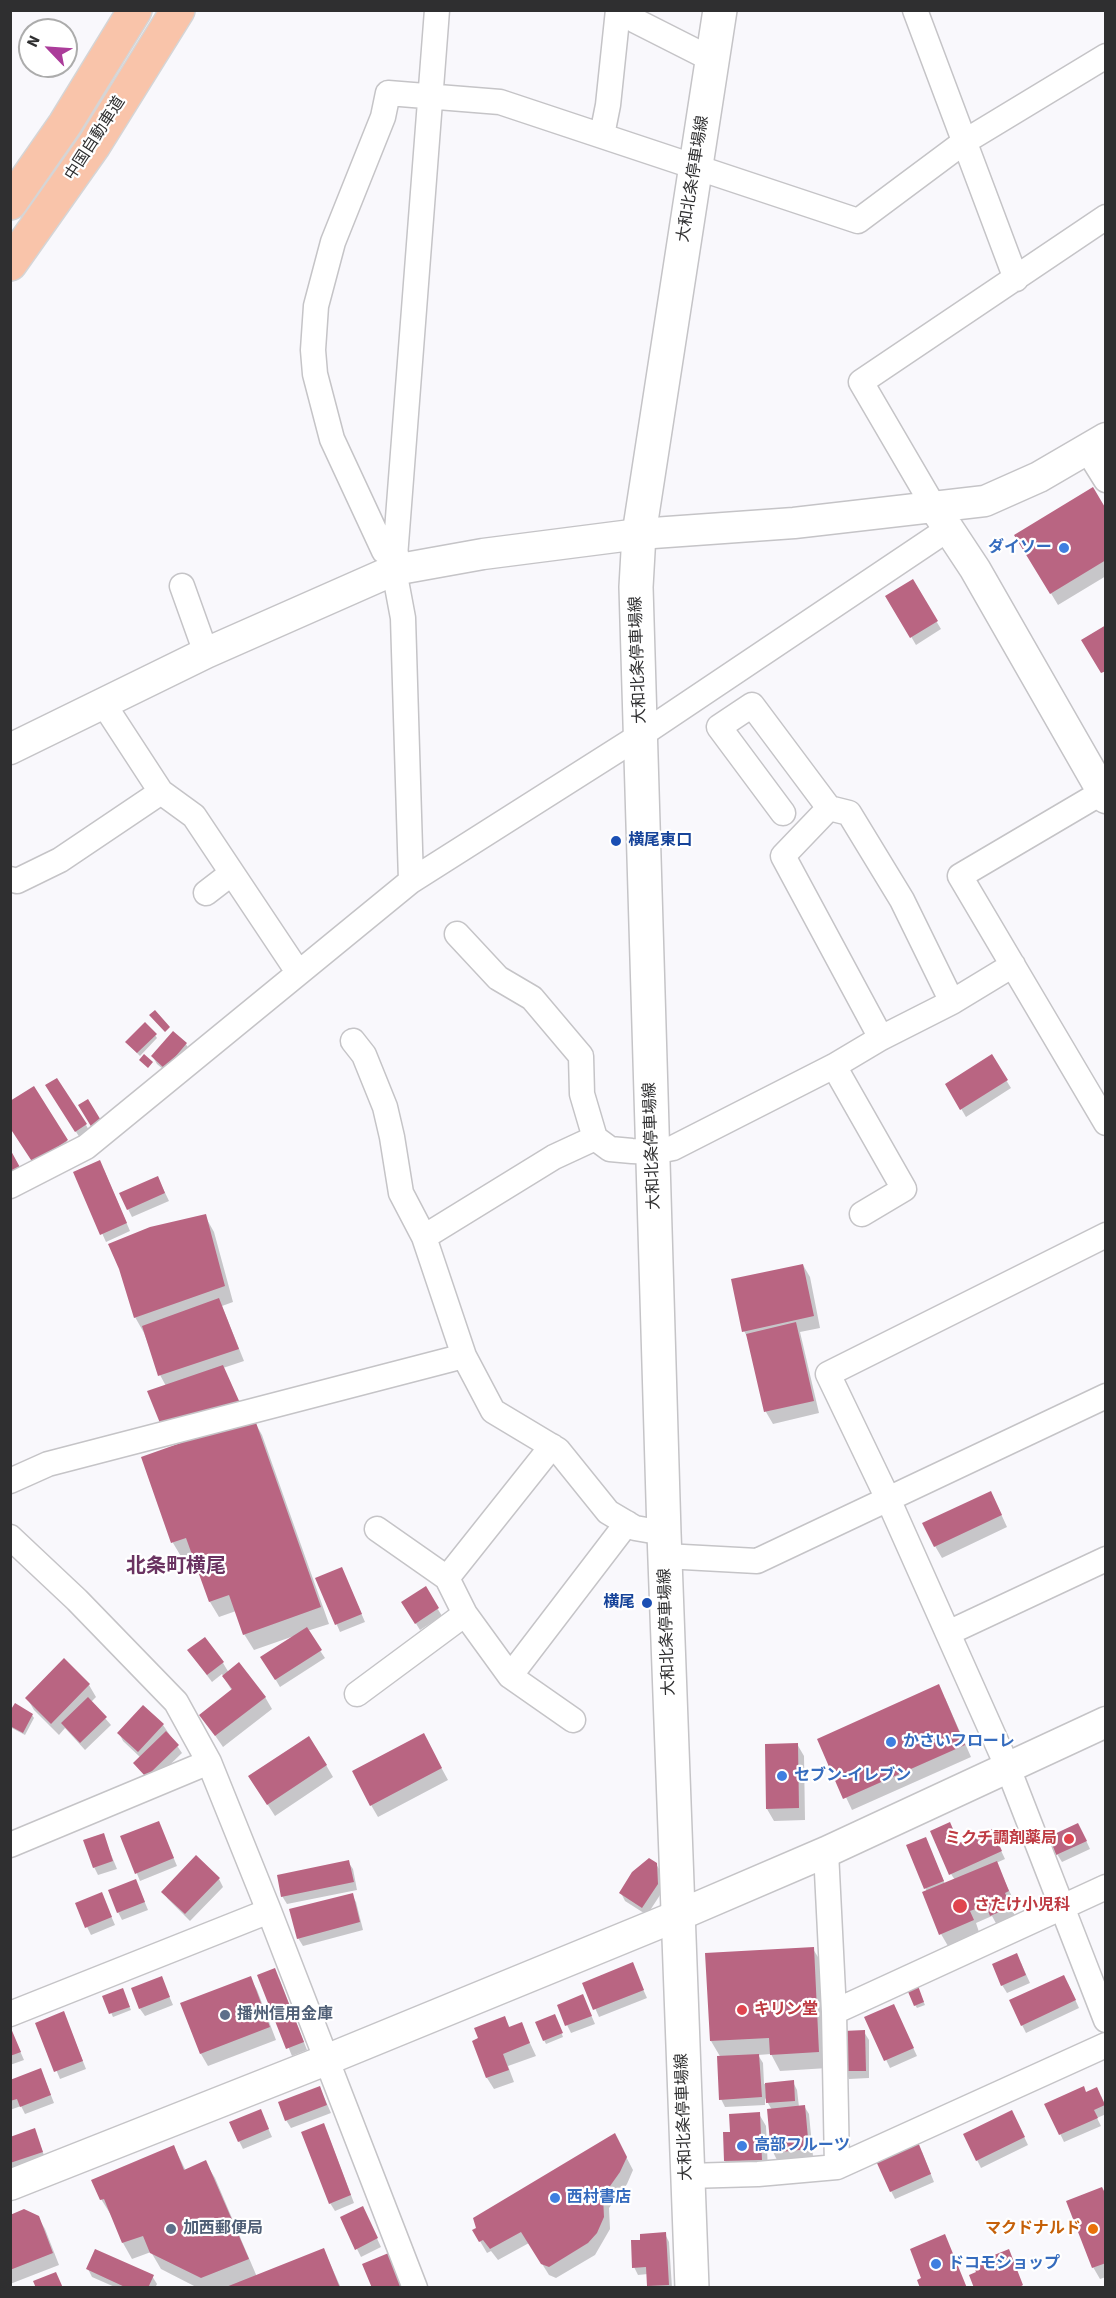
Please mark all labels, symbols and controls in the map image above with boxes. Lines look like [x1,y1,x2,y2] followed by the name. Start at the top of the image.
[18,18,78,78] north arrow
[21,32,46,51] text: N
[62,94,130,184] street label: 中国自動車道
[675,114,713,244] street label: 大和北条停車場線
[988,538,1052,558] place label: ダイソー
[1057,541,1071,555] marker: ダイソー
[627,596,651,724] street label: 大和北条停車場線
[628,831,692,851] place label: 横尾東口
[609,834,623,848] marker: 横尾東口
[641,1082,665,1210] street label: 大和北条停車場線
[126,1556,226,1580] district label: 北条町横尾
[656,1568,680,1696] street label: 大和北条停車場線
[603,1593,635,1613] place label: 横尾
[640,1596,654,1610] marker: 横尾
[903,1732,1015,1752] place label: かさいフローレ
[884,1735,898,1749] marker: かさいフローレ
[794,1766,911,1786] place label: セブン-イレブン
[775,1769,789,1783] marker: セブン-イレブン
[945,1829,1057,1849] place label: ミクチ調剤薬局
[1062,1832,1076,1846] marker: ミクチ調剤薬局
[974,1896,1070,1916] place label: さたけ小児科
[951,1897,969,1915] marker: さたけ小児科
[754,2000,818,2020] place label: キリン堂
[735,2003,749,2017] marker: キリン堂
[237,2005,333,2025] place label: 播州信用金庫
[218,2008,232,2022] marker: 播州信用金庫
[673,2053,697,2181] street label: 大和北条停車場線
[754,2136,850,2156] place label: 高部フルーツ
[735,2139,749,2153] marker: 高部フルーツ
[567,2188,631,2208] place label: 西村書店
[548,2191,562,2205] marker: 西村書店
[183,2219,263,2239] place label: 加西郵便局
[985,2219,1081,2239] place label: マクドナルド
[164,2222,178,2236] marker: 加西郵便局
[1086,2222,1100,2236] marker: マクドナルド
[948,2254,1060,2274] place label: ドコモショップ
[929,2257,943,2271] marker: ドコモショップ

